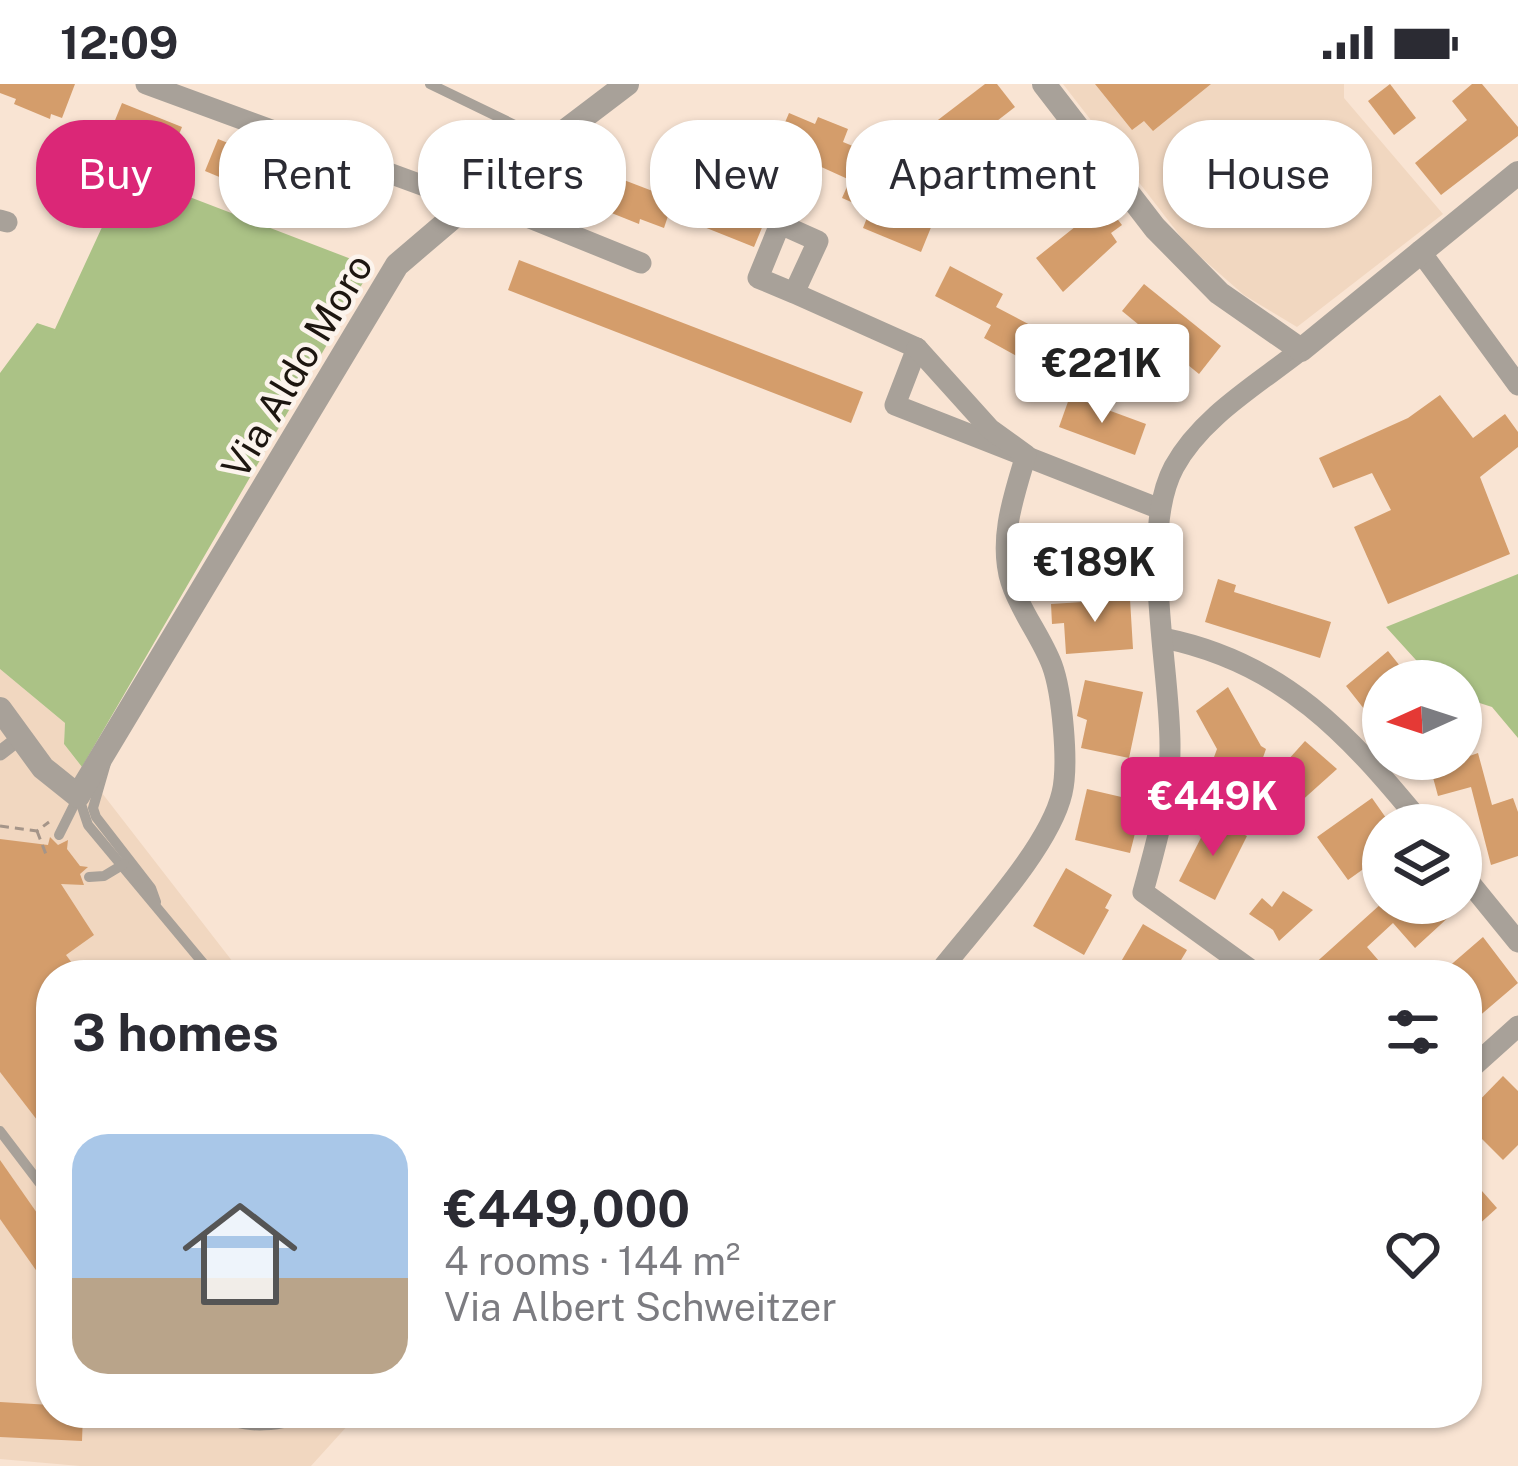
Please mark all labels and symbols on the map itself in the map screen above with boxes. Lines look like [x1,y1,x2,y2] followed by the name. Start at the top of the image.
[212,246,382,486] street label: Via Aldo Moro
[1018,324,1186,426] pin: €221K
[1011,523,1179,625] pin: €189K
[1362,660,1482,780] north arrow
[1129,757,1297,859] pin: €449K

